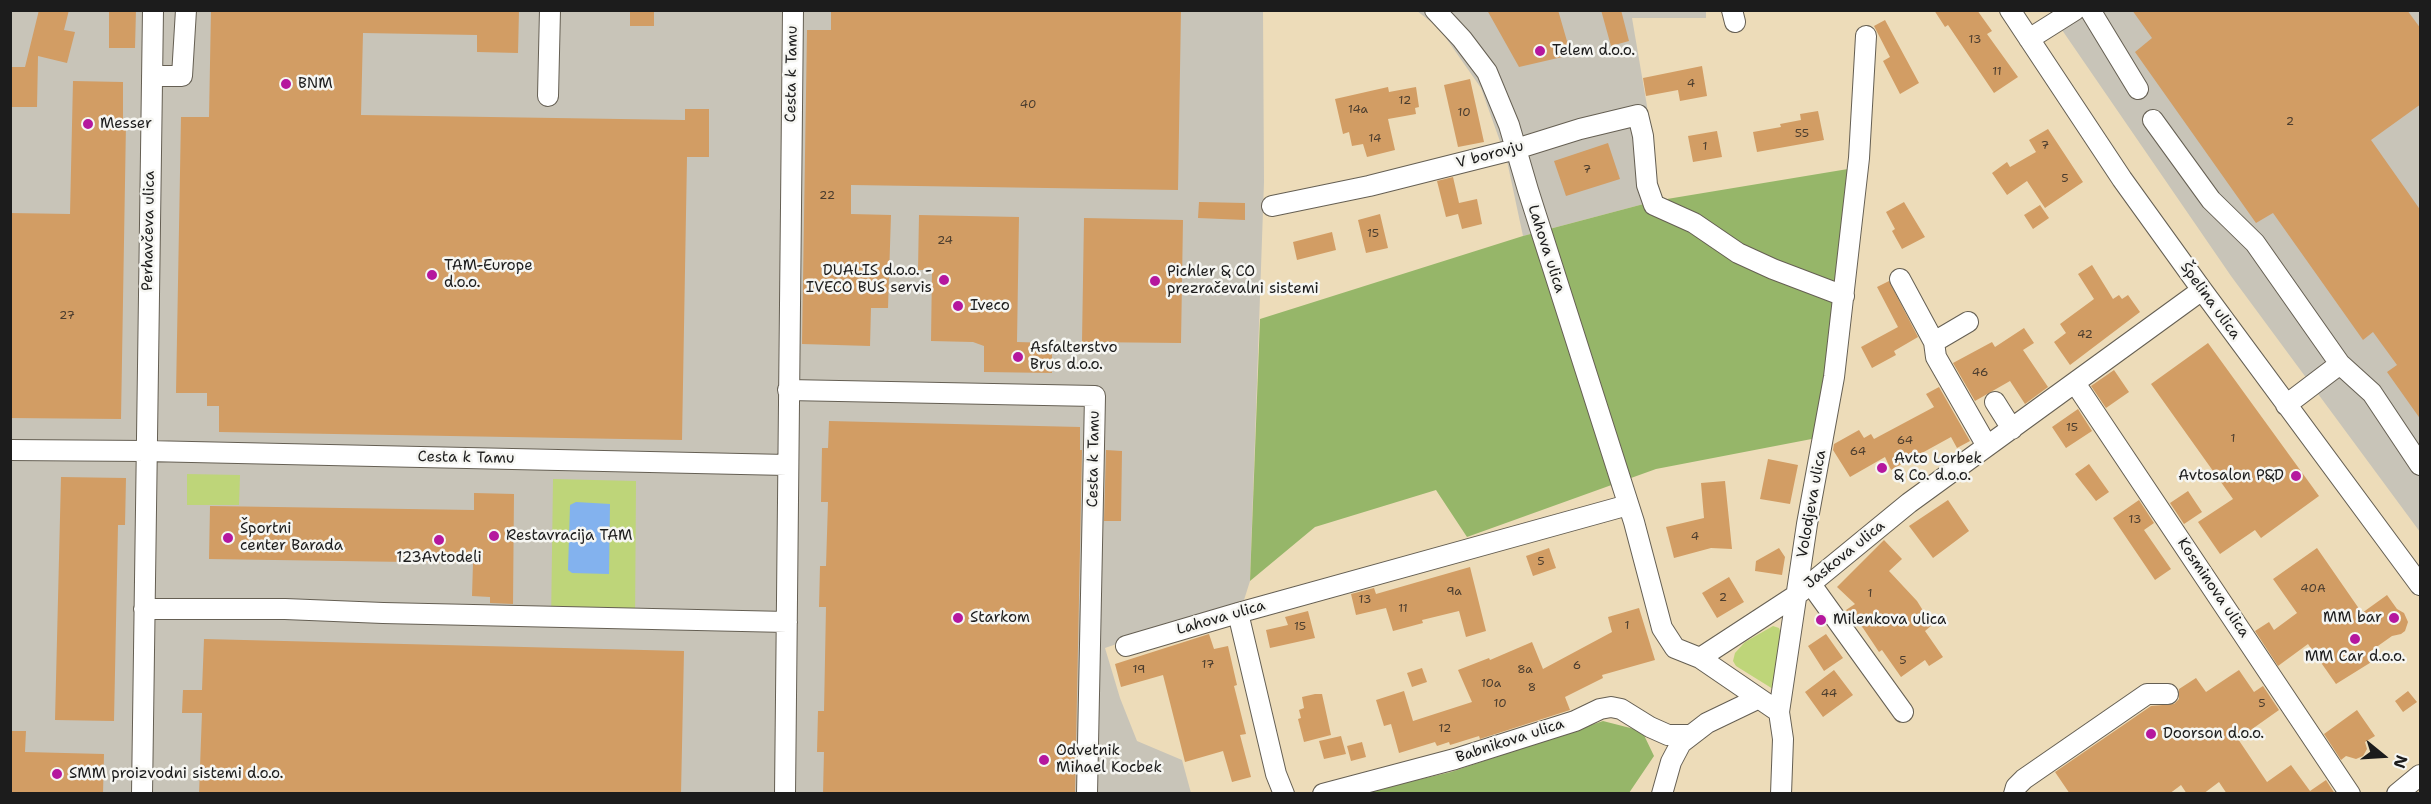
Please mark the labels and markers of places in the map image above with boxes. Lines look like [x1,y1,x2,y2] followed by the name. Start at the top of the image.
[1552,42,1635,60] place label: Telem d.o.o.
[1533,44,1547,58] marker: Telem d.o.o.
[298,75,333,93] place label: BNM
[279,77,293,91] marker: BNM
[100,115,152,133] place label: Messer
[81,117,95,131] marker: Messer
[444,257,533,292] place label: TAM-Europe d.o.o.
[806,262,932,297] place label: DUALIS d.o.o. - IVECO BUS servis
[1167,263,1319,298] place label: Pichler & CO prezračevalni sistemi
[425,268,439,282] marker: TAM-Europe d.o.o.
[937,273,951,287] marker: DUALIS d.o.o. - IVECO BUS servis
[1148,274,1162,288] marker: Pichler & CO prezračevalni sistemi
[970,297,1010,315] place label: Iveco
[951,299,965,313] marker: Iveco
[1030,339,1118,374] place label: Asfalterstvo Brus d.o.o.
[1011,350,1025,364] marker: Asfalterstvo Brus d.o.o.
[1894,450,1982,485] place label: Avto Lorbek & Co. d.o.o.
[1875,461,1889,475] marker: Avto Lorbek & Co. d.o.o.
[2178,467,2284,485] place label: Avtosalon P&D
[2289,469,2303,483] marker: Avtosalon P&D
[240,520,343,555] place label: Športni center Barada
[506,527,632,545] place label: Restavracija TAM
[487,529,501,543] marker: Restavracija TAM
[221,531,235,545] marker: Športni center Barada
[432,533,446,547] marker: 123Avtodeli
[396,549,482,567] place label: 123Avtodeli
[970,609,1030,627] place label: Starkom
[2323,609,2382,627] place label: MM bar
[951,611,965,625] marker: Starkom
[1833,611,1946,629] place label: Milenkova ulica
[2387,611,2401,625] marker: MM bar
[1814,613,1828,627] marker: Milenkova ulica
[2348,632,2362,646] marker: MM Car d.o.o.
[2305,648,2405,666] place label: MM Car d.o.o.
[2163,725,2264,743] place label: Doorson d.o.o.
[2144,727,2158,741] marker: Doorson d.o.o.
[1056,742,1162,777] place label: Odvetnik Mihael Kocbek
[1037,753,1051,767] marker: Odvetnik Mihael Kocbek
[69,765,283,783] place label: SMM proizvodni sistemi d.o.o.
[50,767,64,781] marker: SMM proizvodni sistemi d.o.o.

